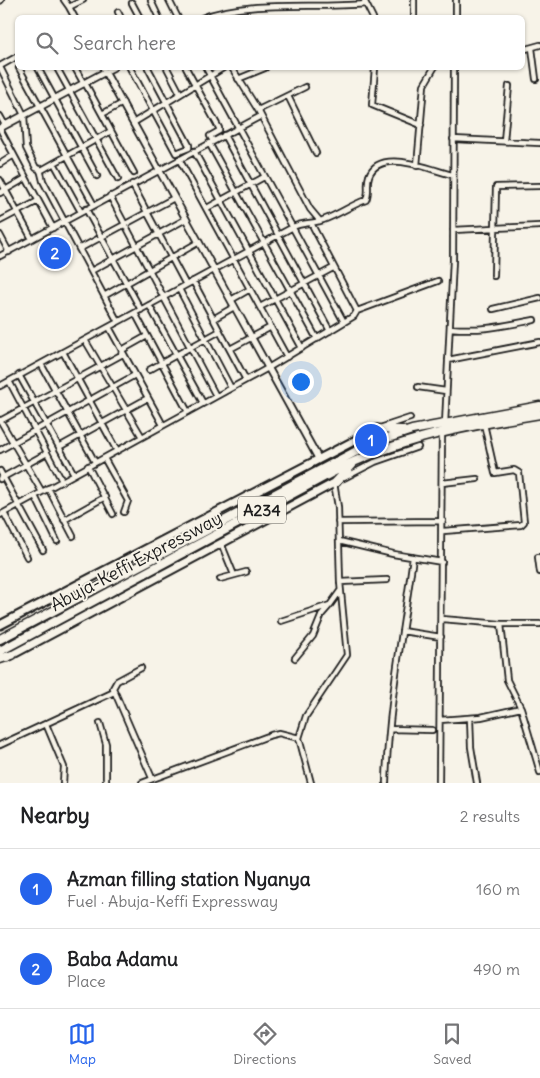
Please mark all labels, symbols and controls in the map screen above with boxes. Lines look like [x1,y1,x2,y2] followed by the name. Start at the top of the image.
[15,15,525,70] search box
[33,29,61,57] icon: search
[73,31,176,55] text: Search here
[39,234,71,272] pin: 2
[288,369,314,395] your location
[355,421,387,459] pin: 1
[238,496,286,524] road number: A234
[46,506,226,616] street label: Abuja-Keffi Expressway
[20,802,90,829] text: Nearby
[460,806,520,826] text: 2 results
[67,867,311,891] text: Azman filling station Nyanya
[33,879,39,899] text: 1
[476,879,520,899] text: 160 m
[67,891,278,911] text: Fuel · Abuja-Keffi Expressway
[67,947,178,971] text: Baba Adamu
[32,959,40,979] text: 2
[473,959,520,979] text: 490 m
[67,971,106,991] text: Place
[68,1020,96,1068] tab: Map
[233,1020,296,1068] tab: Directions
[433,1020,472,1068] tab: Saved

